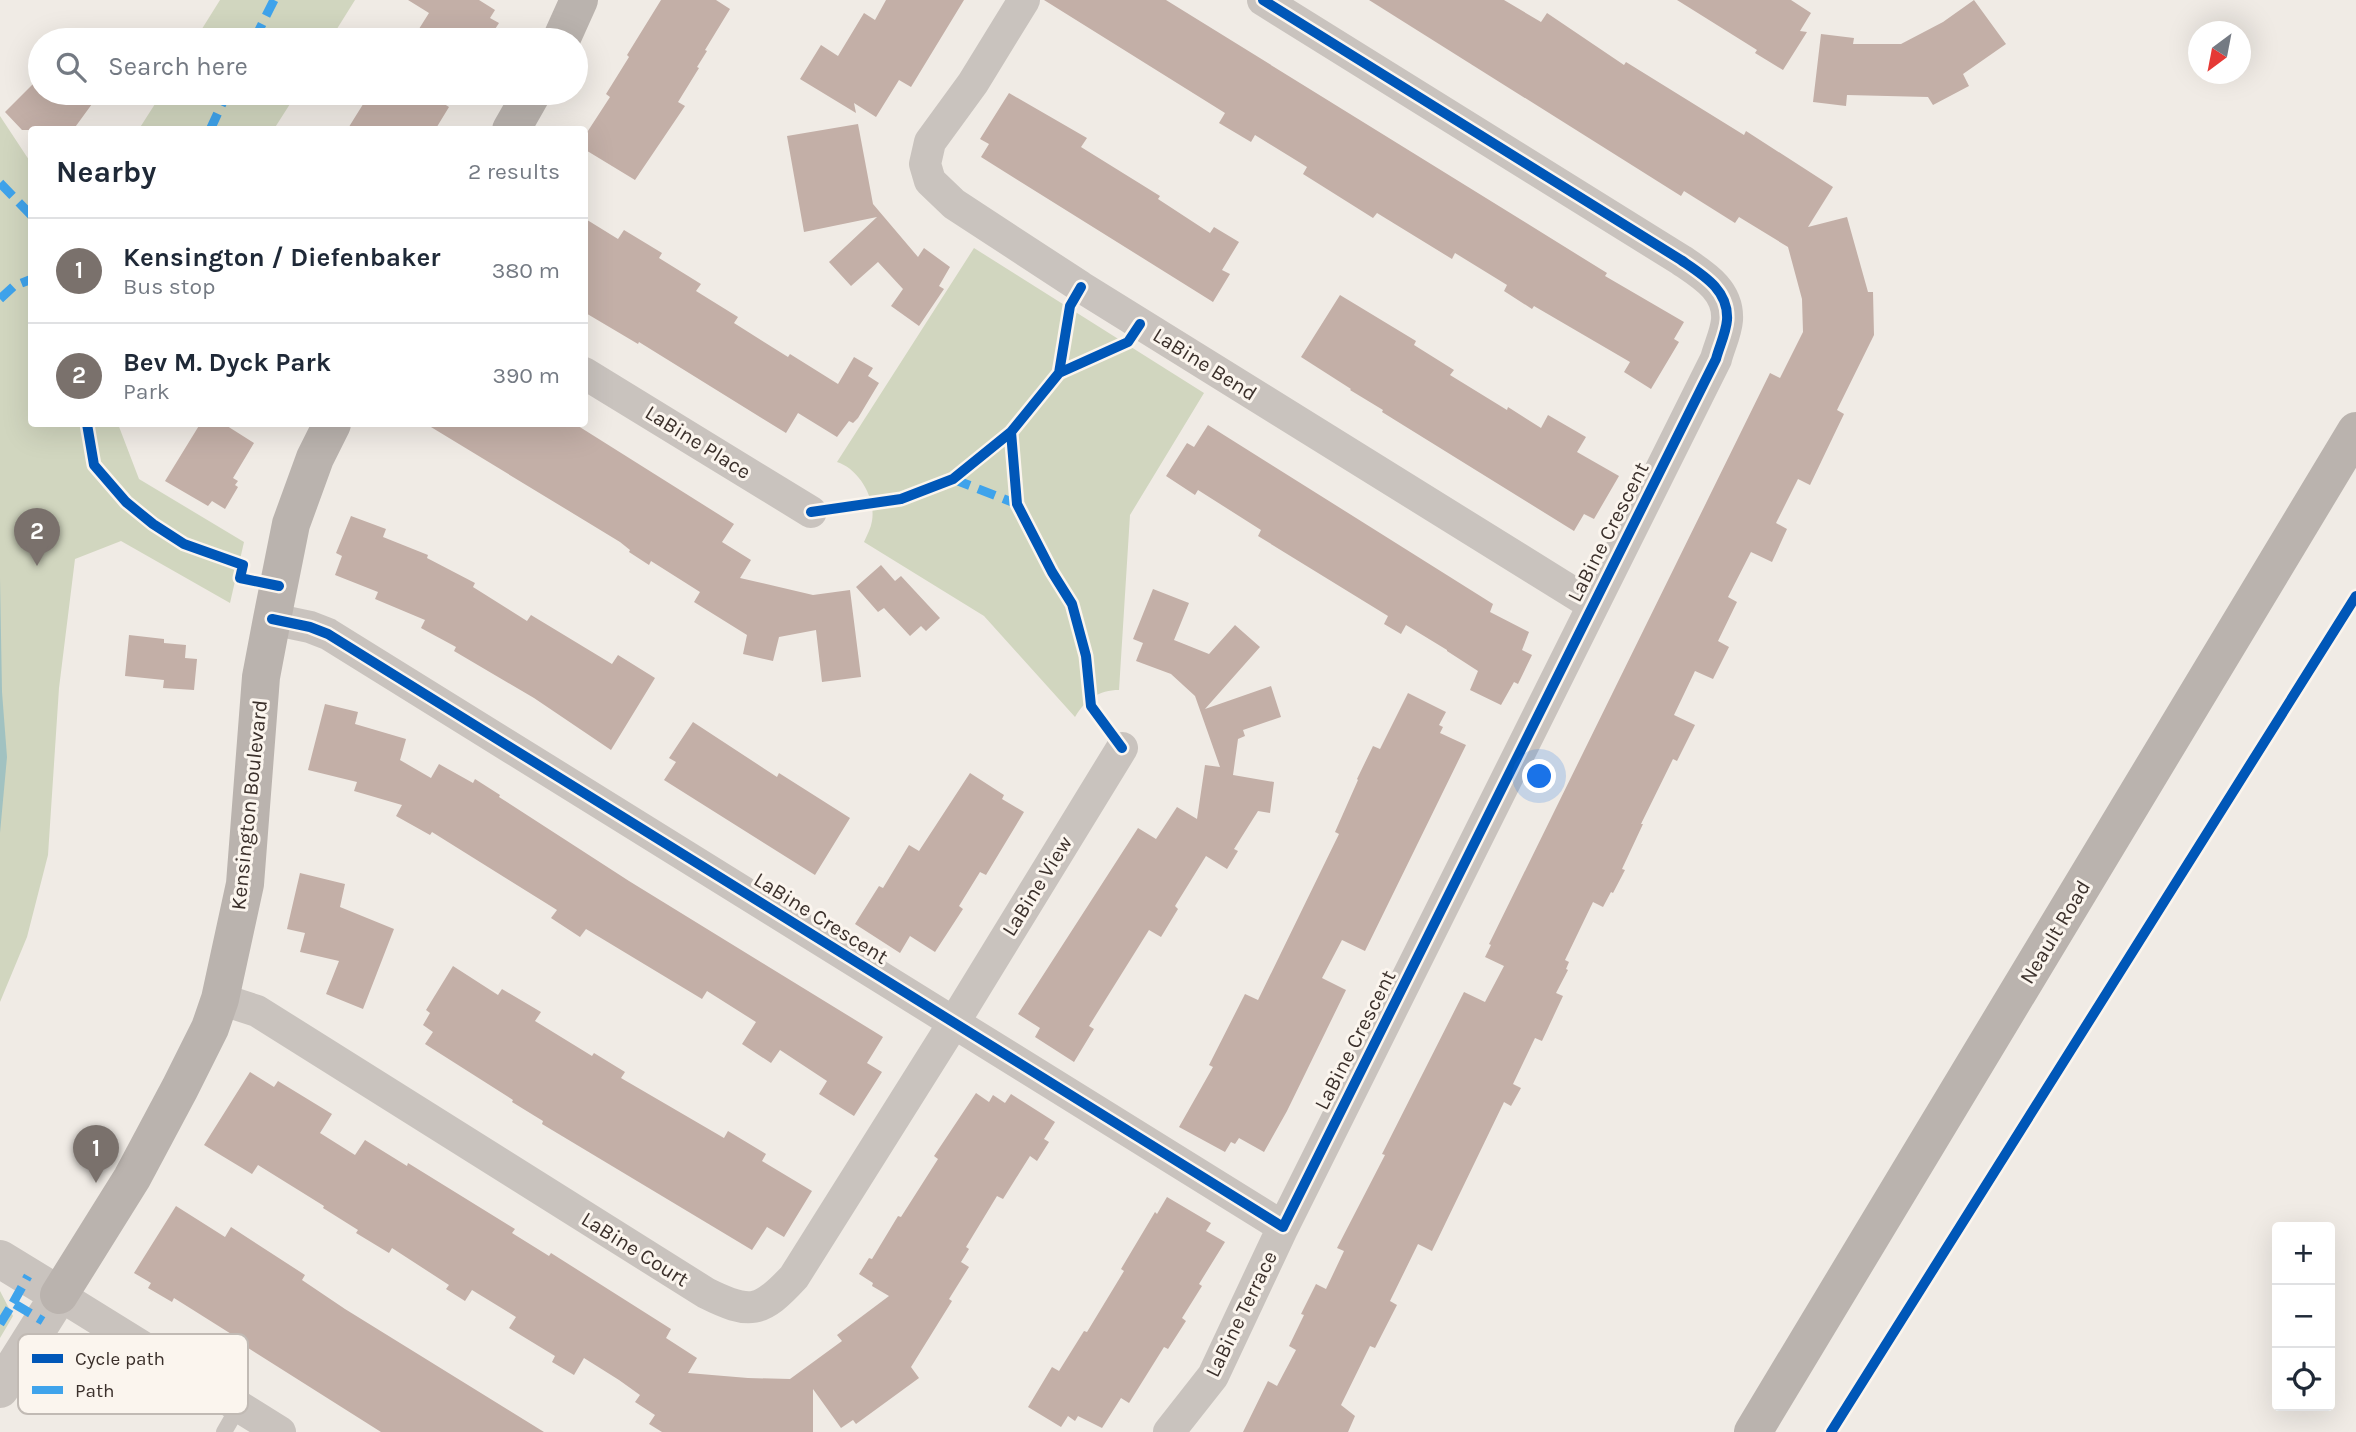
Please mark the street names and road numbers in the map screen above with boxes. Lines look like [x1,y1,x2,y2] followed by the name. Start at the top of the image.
[1149,323,1261,405] street label: LaBine Bend
[641,400,755,484] street label: LaBine Place
[1562,458,1654,606] street label: LaBine Crescent
[226,699,272,911] street label: Kensington Boulevard
[997,832,1077,940] street label: LaBine View
[750,867,893,969] street label: LaBine Crescent
[2015,876,2095,988] street label: Neault Road
[1309,966,1401,1114] street label: LaBine Crescent
[577,1207,693,1291] street label: LaBine Court
[1200,1247,1282,1381] street label: LaBine Terrace

